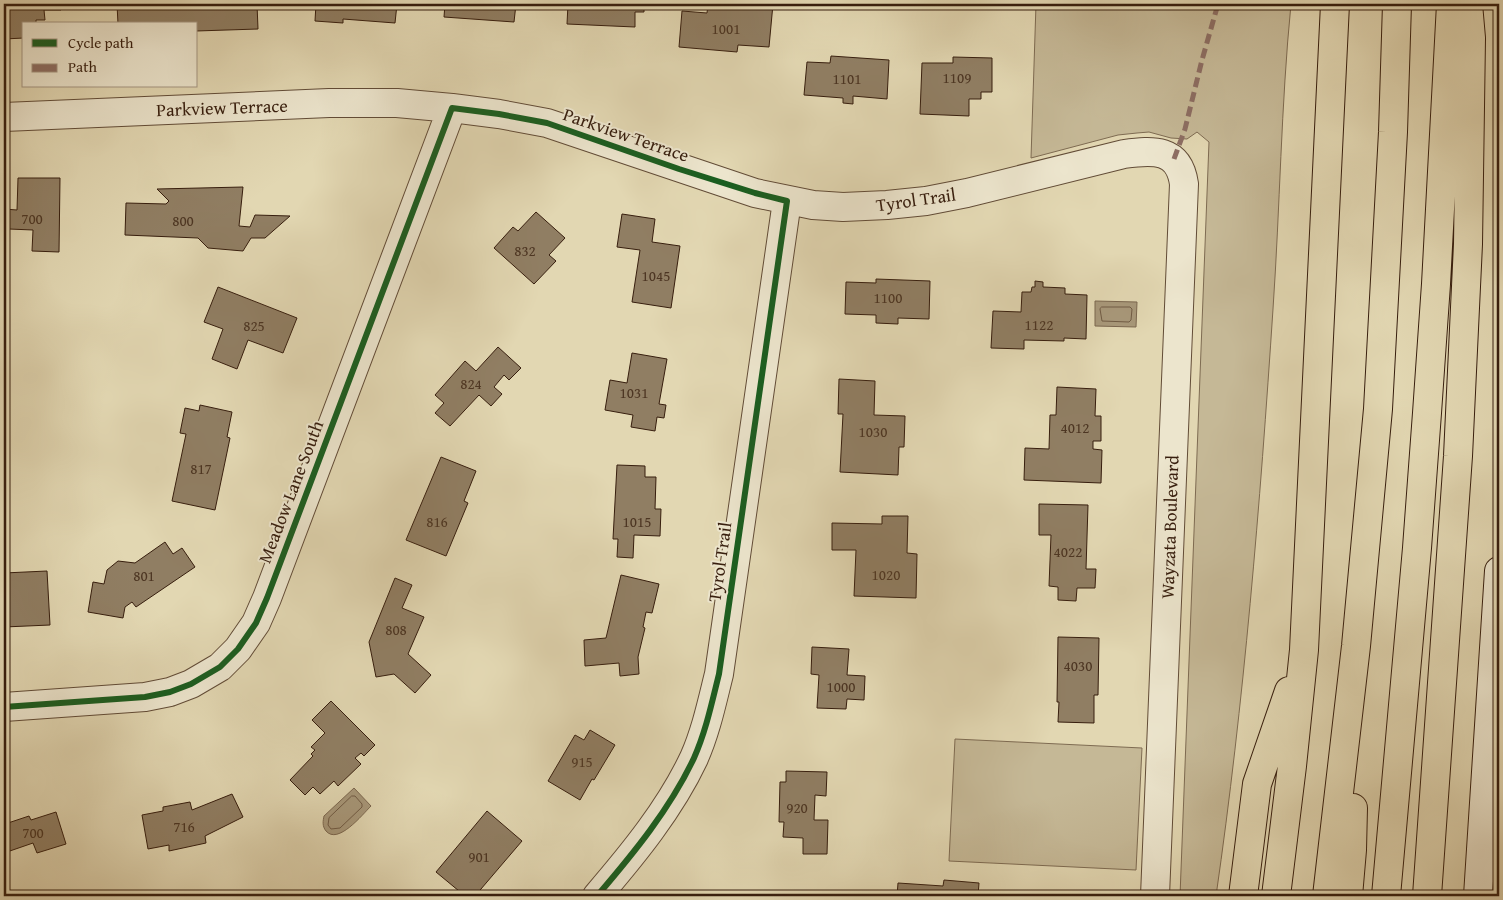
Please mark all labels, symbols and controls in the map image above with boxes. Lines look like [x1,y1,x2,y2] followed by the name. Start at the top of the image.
[712,18,740,39] house number: 1001
[22,22,198,88] legend
[68,32,134,53] text: Cycle path
[68,56,97,77] text: Path
[943,67,971,88] house number: 1109
[833,68,861,89] house number: 1101
[156,92,288,123] street label: Parkview Terrace
[560,100,693,169] street label: Parkview Terrace
[874,181,958,218] street label: Tyrol Trail
[21,208,43,229] house number: 700
[172,210,194,231] house number: 800
[514,240,536,261] house number: 832
[642,265,670,286] house number: 1045
[874,287,902,308] house number: 1100
[1025,314,1053,335] house number: 1122
[243,315,265,336] house number: 825
[460,373,482,394] house number: 824
[620,382,648,403] house number: 1031
[251,417,330,567] street label: Meadow Lane South
[1061,417,1089,438] house number: 4012
[859,421,887,442] house number: 1030
[1153,454,1186,599] street label: Wayzata Boulevard
[190,458,212,479] house number: 817
[426,511,448,532] house number: 816
[623,511,651,532] house number: 1015
[701,520,738,604] street label: Tyrol Trail
[1054,541,1082,562] house number: 4022
[872,564,900,585] house number: 1020
[133,565,155,586] house number: 801
[385,619,407,640] house number: 808
[1064,655,1092,676] house number: 4030
[827,676,855,697] house number: 1000
[571,751,593,772] house number: 915
[786,797,808,818] house number: 920
[173,816,195,837] house number: 716
[22,822,44,843] house number: 700
[468,846,490,867] house number: 901

